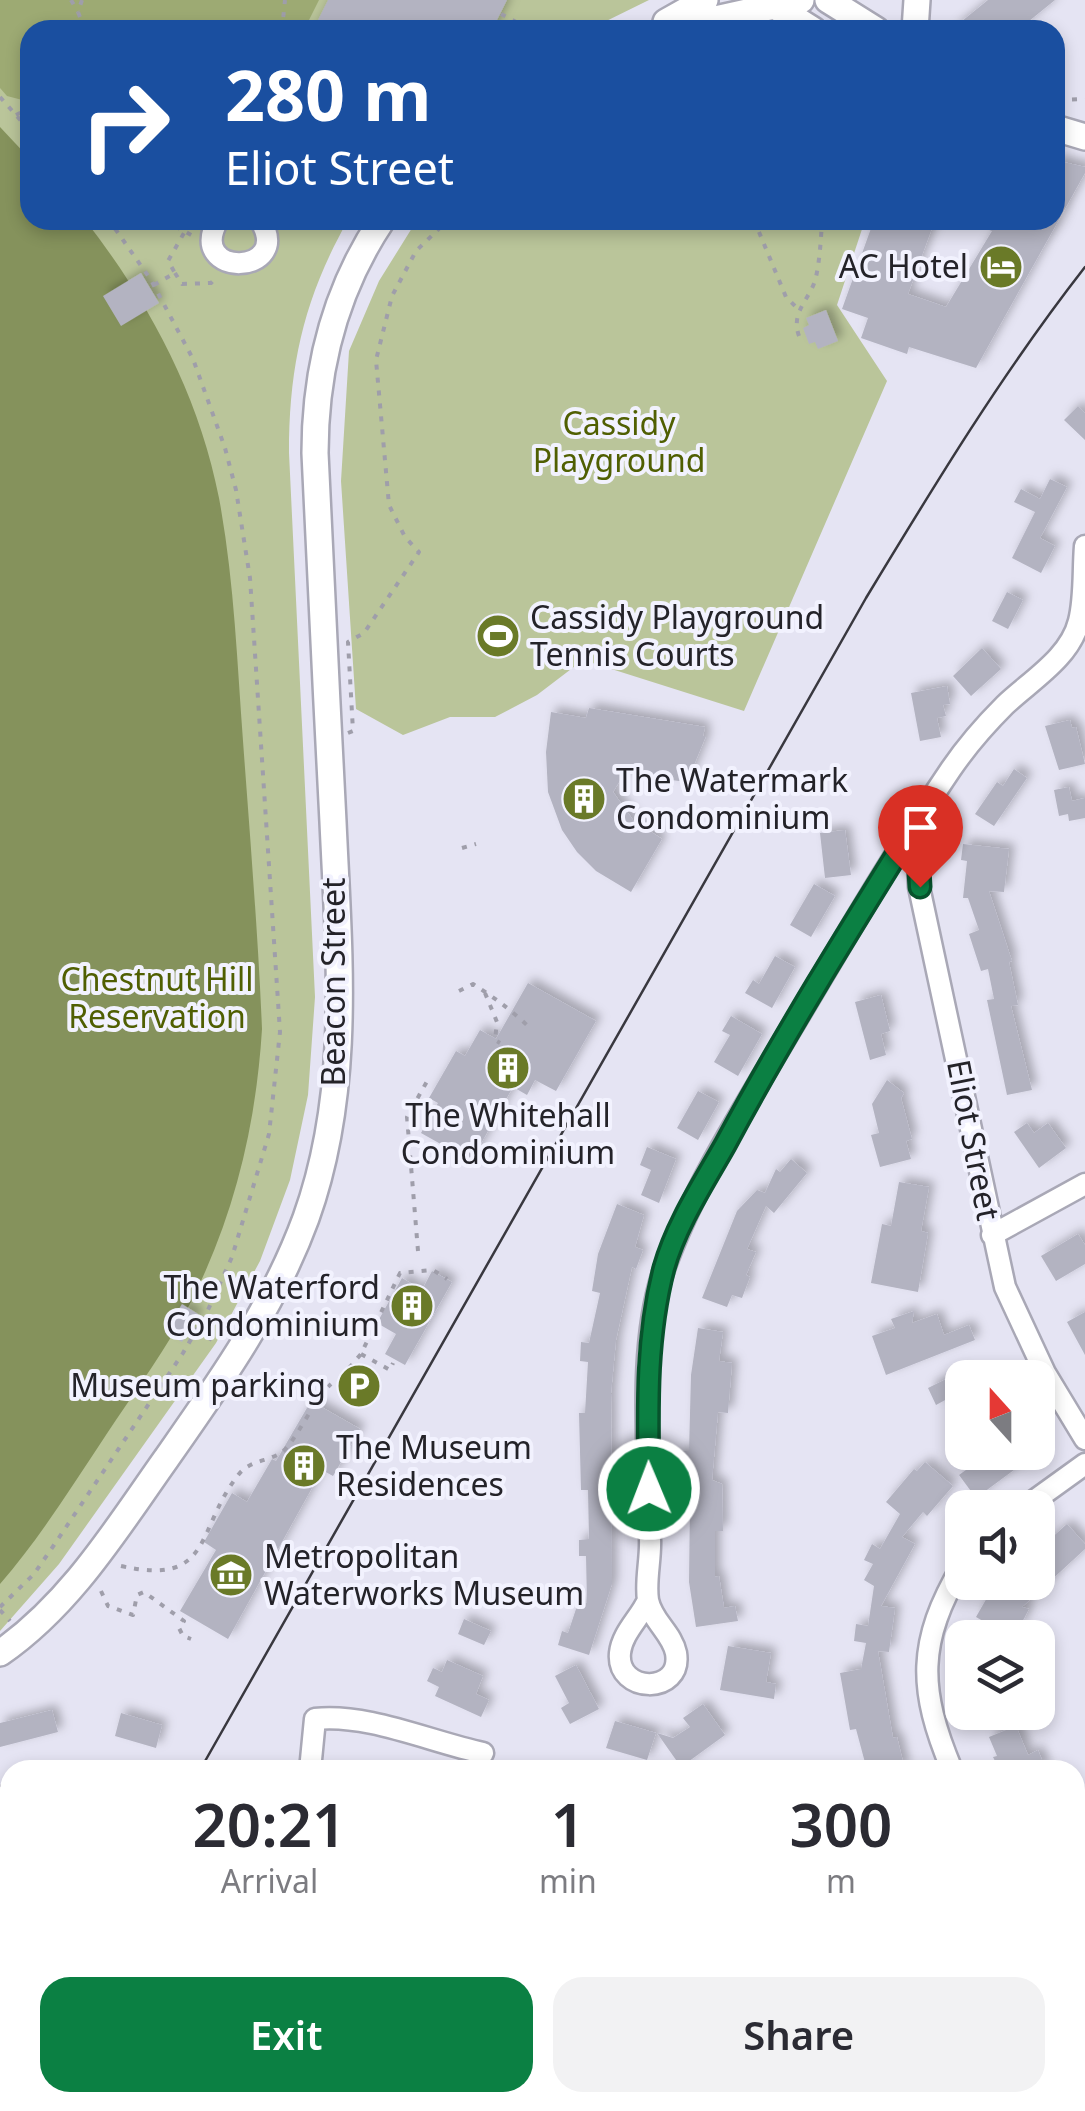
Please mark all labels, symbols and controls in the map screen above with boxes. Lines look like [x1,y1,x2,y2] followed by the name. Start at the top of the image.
[225,46,432,142] text: 280 m
[60,60,190,190] icon: right
[225,137,454,198] text: Eliot Street
[839,244,968,287] place label: AC Hotel
[978,244,1024,290] hotel icon: AC Hotel
[533,401,705,481] park label: Cassidy Playground
[530,595,824,675] place label: Cassidy Playground Tennis Courts
[475,613,521,659] sports icon: Cassidy Playground Tennis Courts
[616,758,848,838] place label: The Watermark Condominium
[561,776,607,822] building icon: The Watermark Condominium
[878,785,963,888] pin
[893,800,948,855] icon: arrive
[311,878,354,1086] street label: Beacon Street
[61,957,253,1037] park label: Chestnut Hill Reservation
[485,1045,531,1091] building icon: The Whitehall Condominium
[938,1056,1011,1224] street label: Eliot Street
[401,1093,615,1173] place label: The Whitehall Condominium
[164,1265,380,1345] place label: The Waterford Condominium
[389,1283,435,1329] building icon: The Waterford Condominium
[945,1360,1055,1470] north arrow
[945,1360,1055,1730] map controls
[70,1363,326,1406] place label: Museum parking
[336,1363,382,1409] parking icon: Museum parking
[336,1425,532,1505] place label: The Museum Residences
[597,1437,701,1541] position arrow
[281,1443,327,1489] building icon: The Museum Residences
[945,1490,1055,1600] button: sound
[264,1534,584,1614] place label: Metropolitan Waterworks Museum
[208,1552,254,1598] museum icon: Metropolitan Waterworks Museum
[945,1620,1055,1730] button: layers
[193,1783,346,1865] text: 20:21
[551,1783,585,1865] text: 1
[789,1783,892,1865] text: 300
[221,1859,318,1902] text: Arrival
[539,1859,597,1902] text: min
[826,1859,856,1902] text: m
[40,1977,533,2092] button: Exit
[553,1977,1045,2092] button: Share

